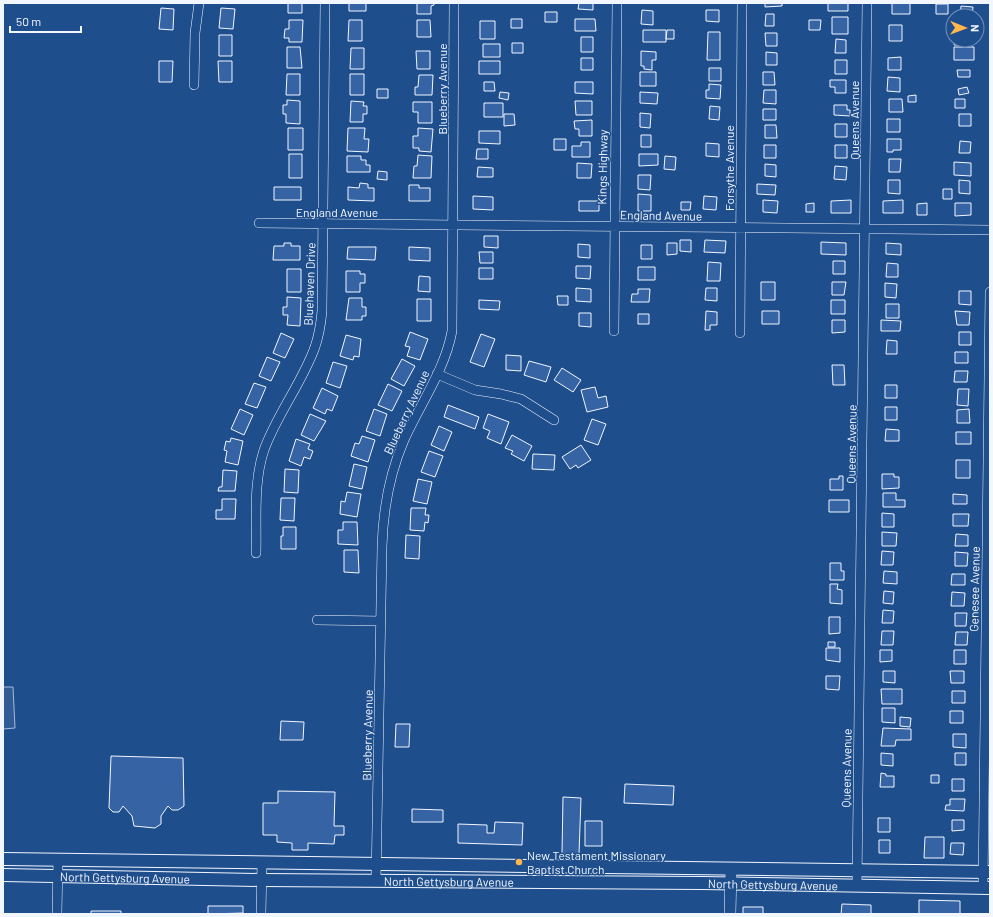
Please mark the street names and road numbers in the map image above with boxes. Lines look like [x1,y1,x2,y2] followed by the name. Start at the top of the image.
[435,43,449,135] street label: Blueberry Avenue
[847,81,861,159] street label: Queens Avenue
[722,125,736,211] street label: Forsythe Avenue
[594,129,610,205] street label: Kings Highway
[296,205,378,219] street label: England Avenue
[620,207,702,223] street label: England Avenue
[301,242,317,326] street label: Bluehaven Drive
[380,368,432,456] street label: Blueberry Avenue
[843,404,859,484] street label: Queens Avenue
[966,546,982,632] street label: Genesee Avenue
[359,689,375,781] street label: Blueberry Avenue
[838,728,854,808] street label: Queens Avenue
[60,869,190,886] street label: North Gettysburg Avenue
[384,874,514,889] street label: North Gettysburg Avenue
[708,876,838,892] street label: North Gettysburg Avenue

